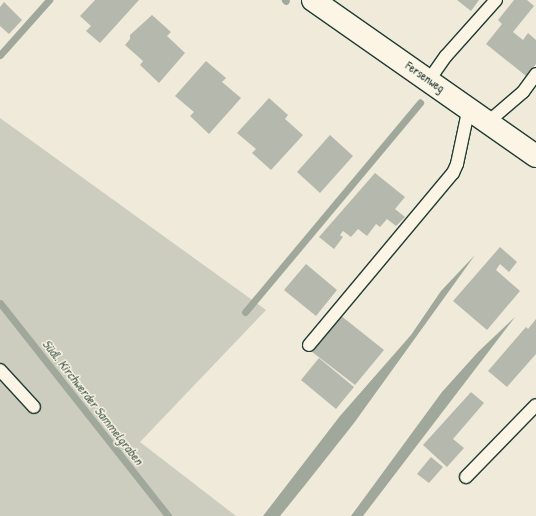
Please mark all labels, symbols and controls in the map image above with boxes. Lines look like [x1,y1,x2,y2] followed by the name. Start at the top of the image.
[403,58,447,96] street label: Fersenweg
[39,336,147,468] water label: Südl. Kirchwerder Sammelgraben

